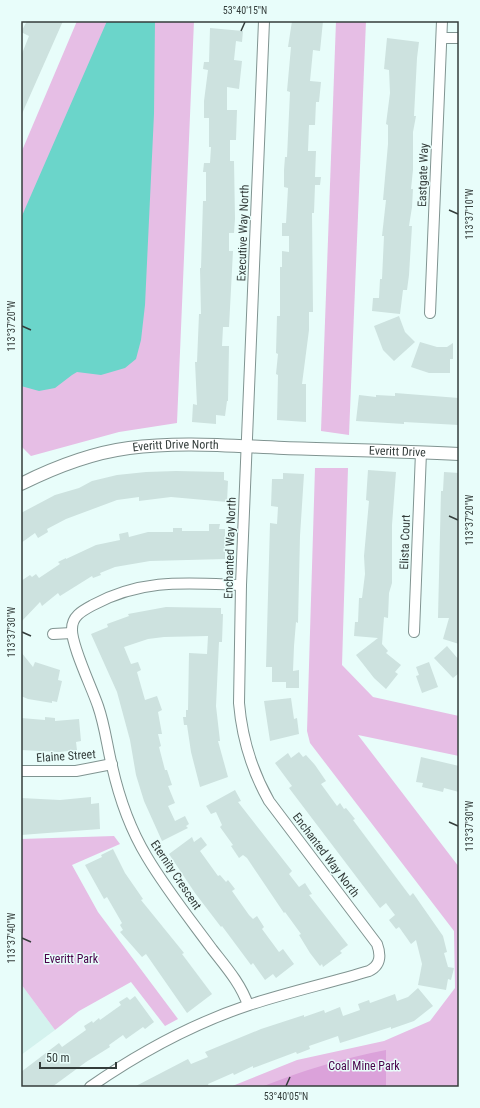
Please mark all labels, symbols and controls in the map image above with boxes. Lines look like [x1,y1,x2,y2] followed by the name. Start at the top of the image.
[223,5,267,16] text: 53°40'15"N
[415,143,431,207] street label: Eastgate Way
[234,184,252,282] street label: Executive Way North
[464,188,475,239] text: 113°37'10"W
[6,300,17,351] text: 113°37'20"W
[132,437,219,454] street label: Everitt Drive North
[369,444,426,459] street label: Everitt Drive
[464,494,475,545] text: 113°37'20"W
[221,497,239,599] street label: Enchanted Way North
[397,514,413,570] street label: Elista Court
[6,606,17,657] text: 113°37'30"W
[36,747,97,765] street label: Elaine Street
[464,800,475,851] text: 113°37'30"W
[290,810,362,900] street label: Enchanted Way North
[148,838,205,913] street label: Eternity Crescent
[6,912,17,963] text: 113°37'40"W
[44,952,99,966] park label: Everitt Park
[40,1044,116,1070] scale bar
[46,1051,70,1065] text: 50 m
[328,1059,400,1073] park label: Coal Mine Park
[264,1091,308,1102] text: 53°40'05"N

